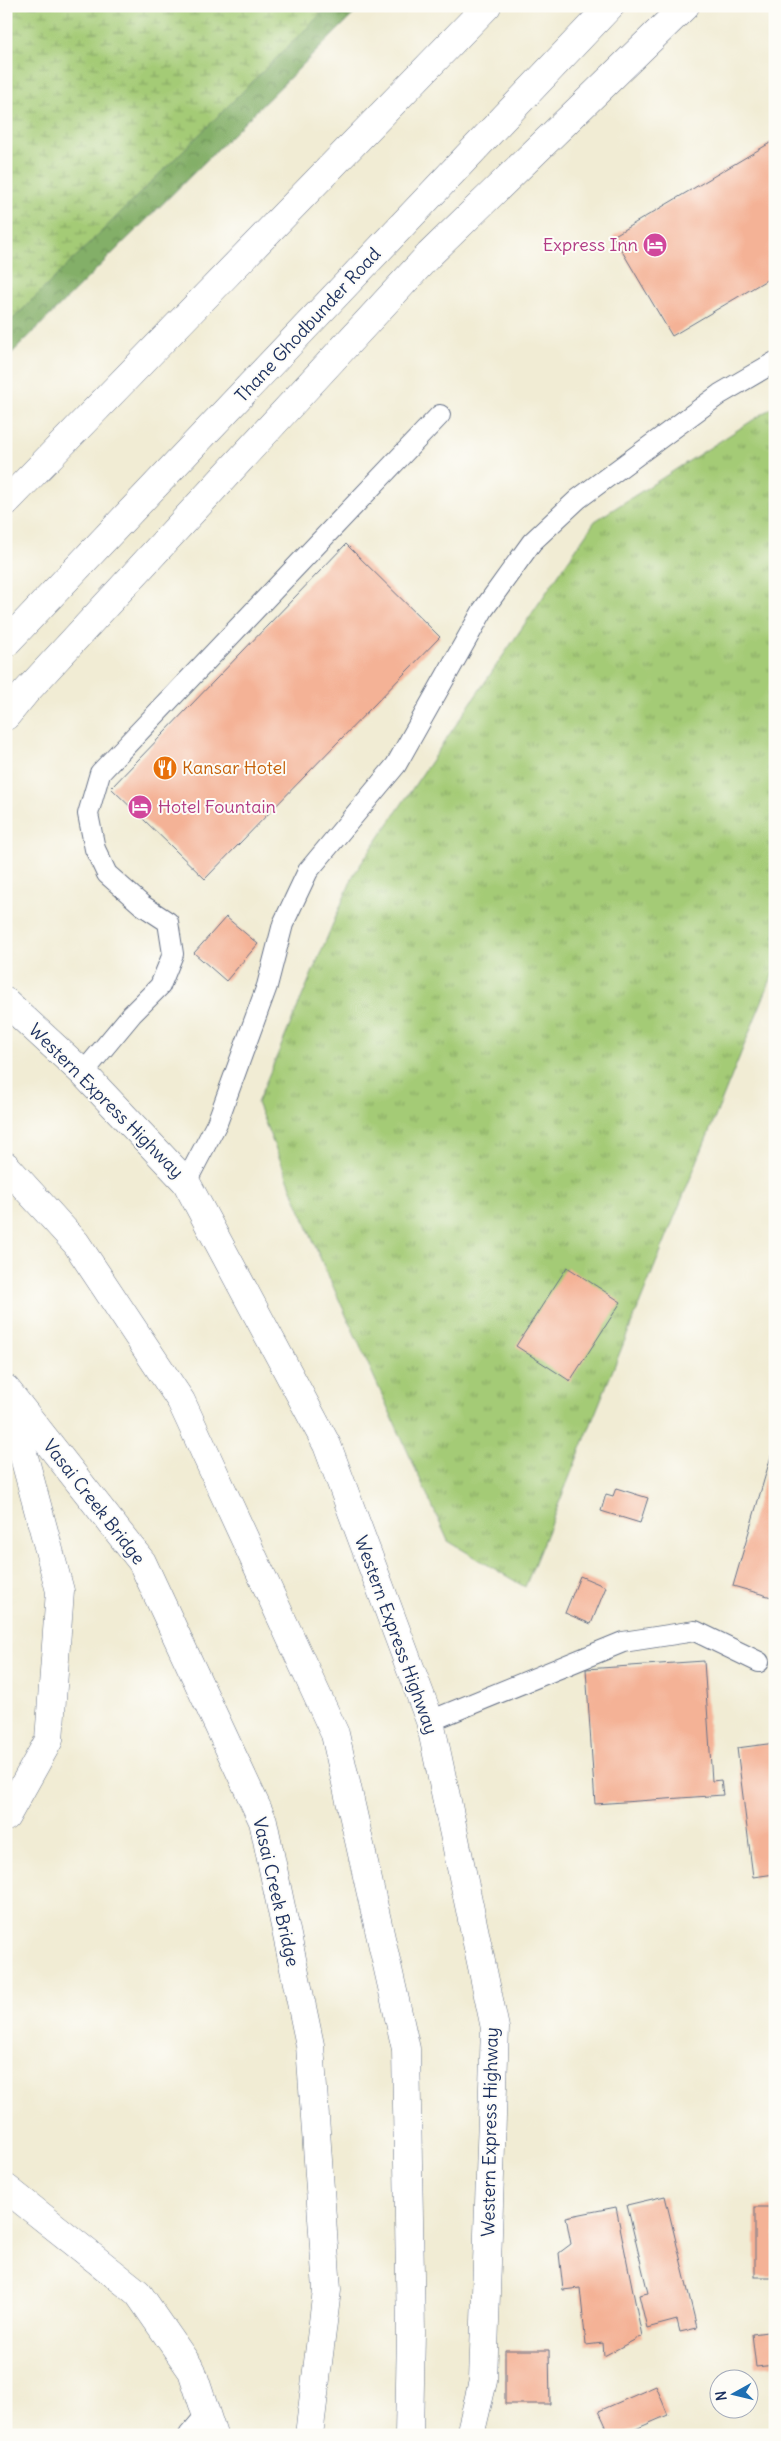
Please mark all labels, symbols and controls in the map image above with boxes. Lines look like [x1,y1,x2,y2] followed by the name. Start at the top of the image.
[642,232,668,258] hotel icon: Express Inn
[543,233,638,256] place label: Express Inn
[230,242,386,407] street label: Thane Ghodbunder Road
[152,755,178,781] restaurant icon: Kansar Hotel
[182,756,286,779] place label: Kansar Hotel
[127,794,153,820] hotel icon: Hotel Fountain
[158,795,276,818] place label: Hotel Fountain
[24,1018,189,1183] street label: Western Express Highway
[38,1435,150,1569] street label: Vasai Creek Bridge
[350,1532,443,1737] street label: Western Express Highway
[248,1815,305,1969] street label: Vasai Creek Bridge
[476,2027,503,2237] street label: Western Express Highway
[708,2368,758,2418] north arrow
[712,2390,731,2402] text: N

